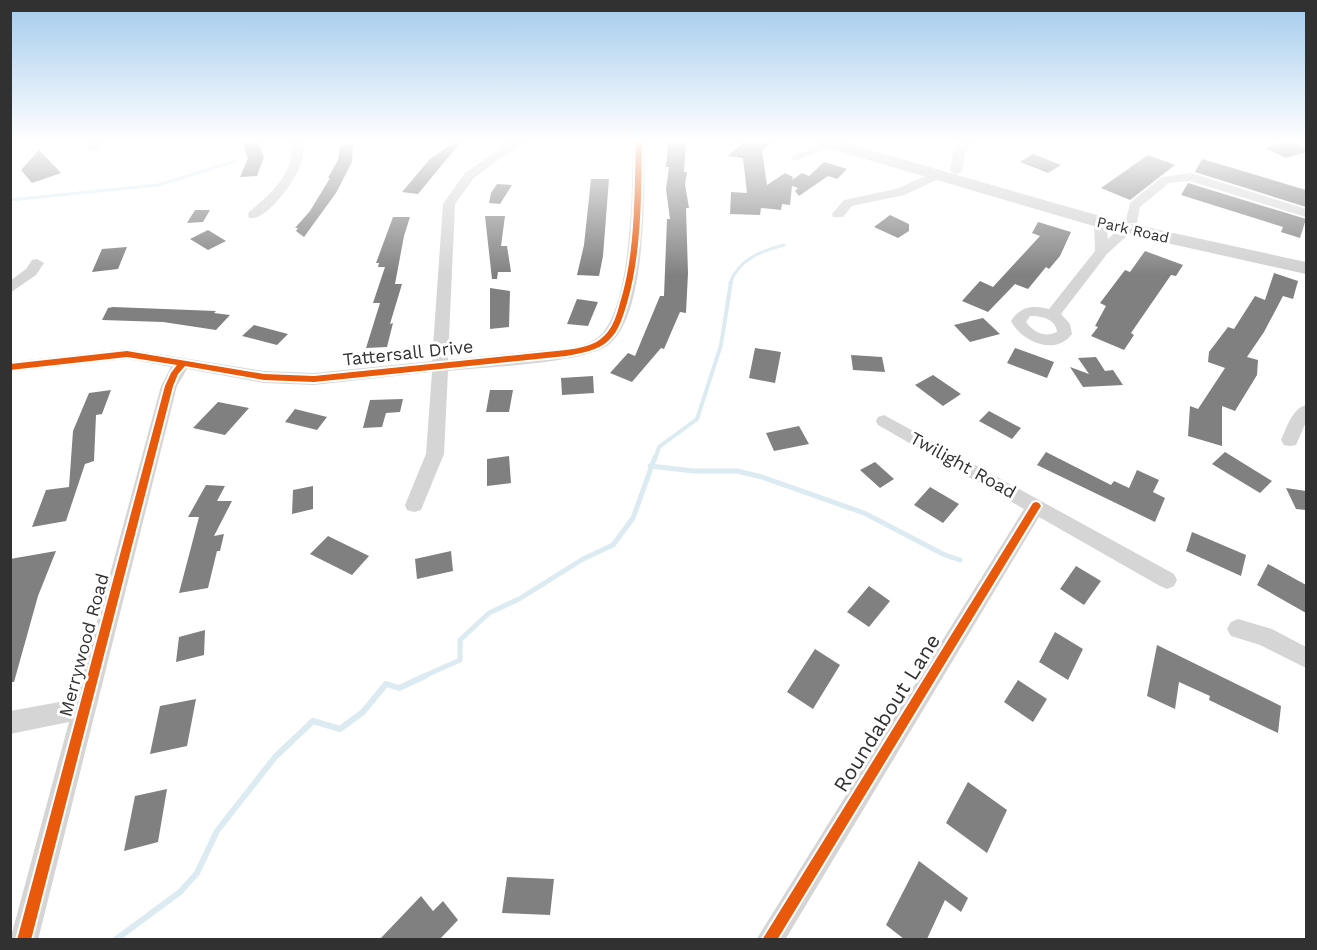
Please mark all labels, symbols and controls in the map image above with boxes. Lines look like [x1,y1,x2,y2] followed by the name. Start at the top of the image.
[1095,213,1171,247] street label: Park Road
[342,335,474,370] street label: Tattersall Drive
[907,427,1020,502] street label: Twilight Road
[54,571,113,719] street label: Merrywood Road
[828,629,945,796] street label: Roundabout Lane

